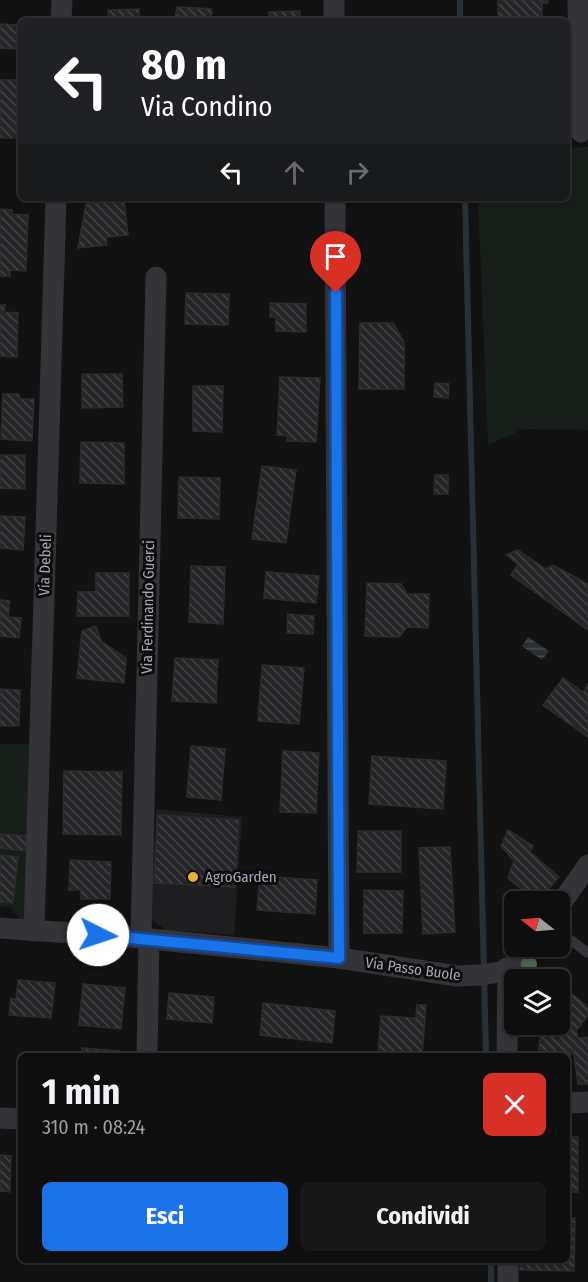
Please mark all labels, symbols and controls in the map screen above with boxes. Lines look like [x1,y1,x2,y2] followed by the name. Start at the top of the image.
[141,40,227,90] text: 80 m
[42,42,120,120] icon: left
[141,91,272,123] text: Via Condino
[215,156,248,189] icon: left
[278,156,311,189] icon: ahead
[341,156,374,189] icon: right
[310,231,361,293] pin
[319,240,352,273] icon: arrive
[35,534,55,596] street label: Via Debeli
[138,540,158,674] street label: Via Ferdinando Guerci
[205,868,277,886] place label: AgroGarden
[186,870,200,884] marker: AgroGarden
[504,891,570,957] north arrow
[504,891,570,1035] map controls
[66,903,130,967] position arrow
[364,953,462,985] street label: Via Passo Buole
[504,969,570,1035] button: layers
[42,1070,120,1114] text: 1 min
[483,1073,546,1136] button: close
[42,1115,145,1139] text: 310 m · 08:24
[42,1182,288,1251] button: Esci
[300,1182,546,1251] button: Condividi

